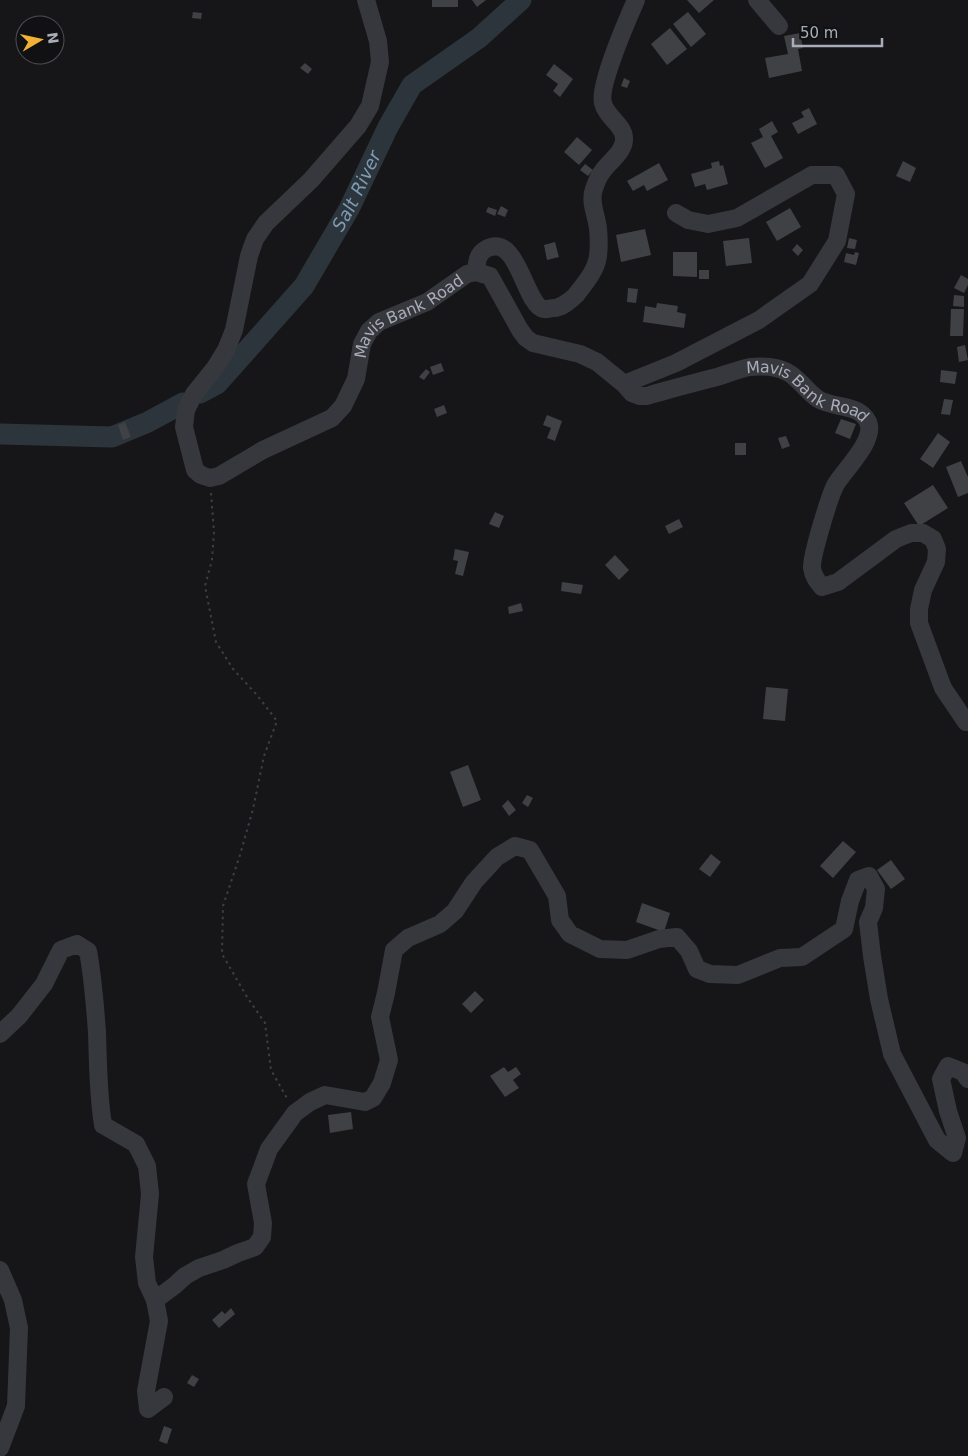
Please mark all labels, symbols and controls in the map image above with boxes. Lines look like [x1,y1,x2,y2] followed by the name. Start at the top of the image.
[15,15,65,65] north arrow
[793,15,882,47] scale bar
[800,24,838,42] text: 50 m
[44,31,62,45] text: N
[327,146,386,235] water label: Salt River
[351,270,467,360] street label: Mavis Bank Road
[745,357,873,426] street label: Mavis Bank Road

